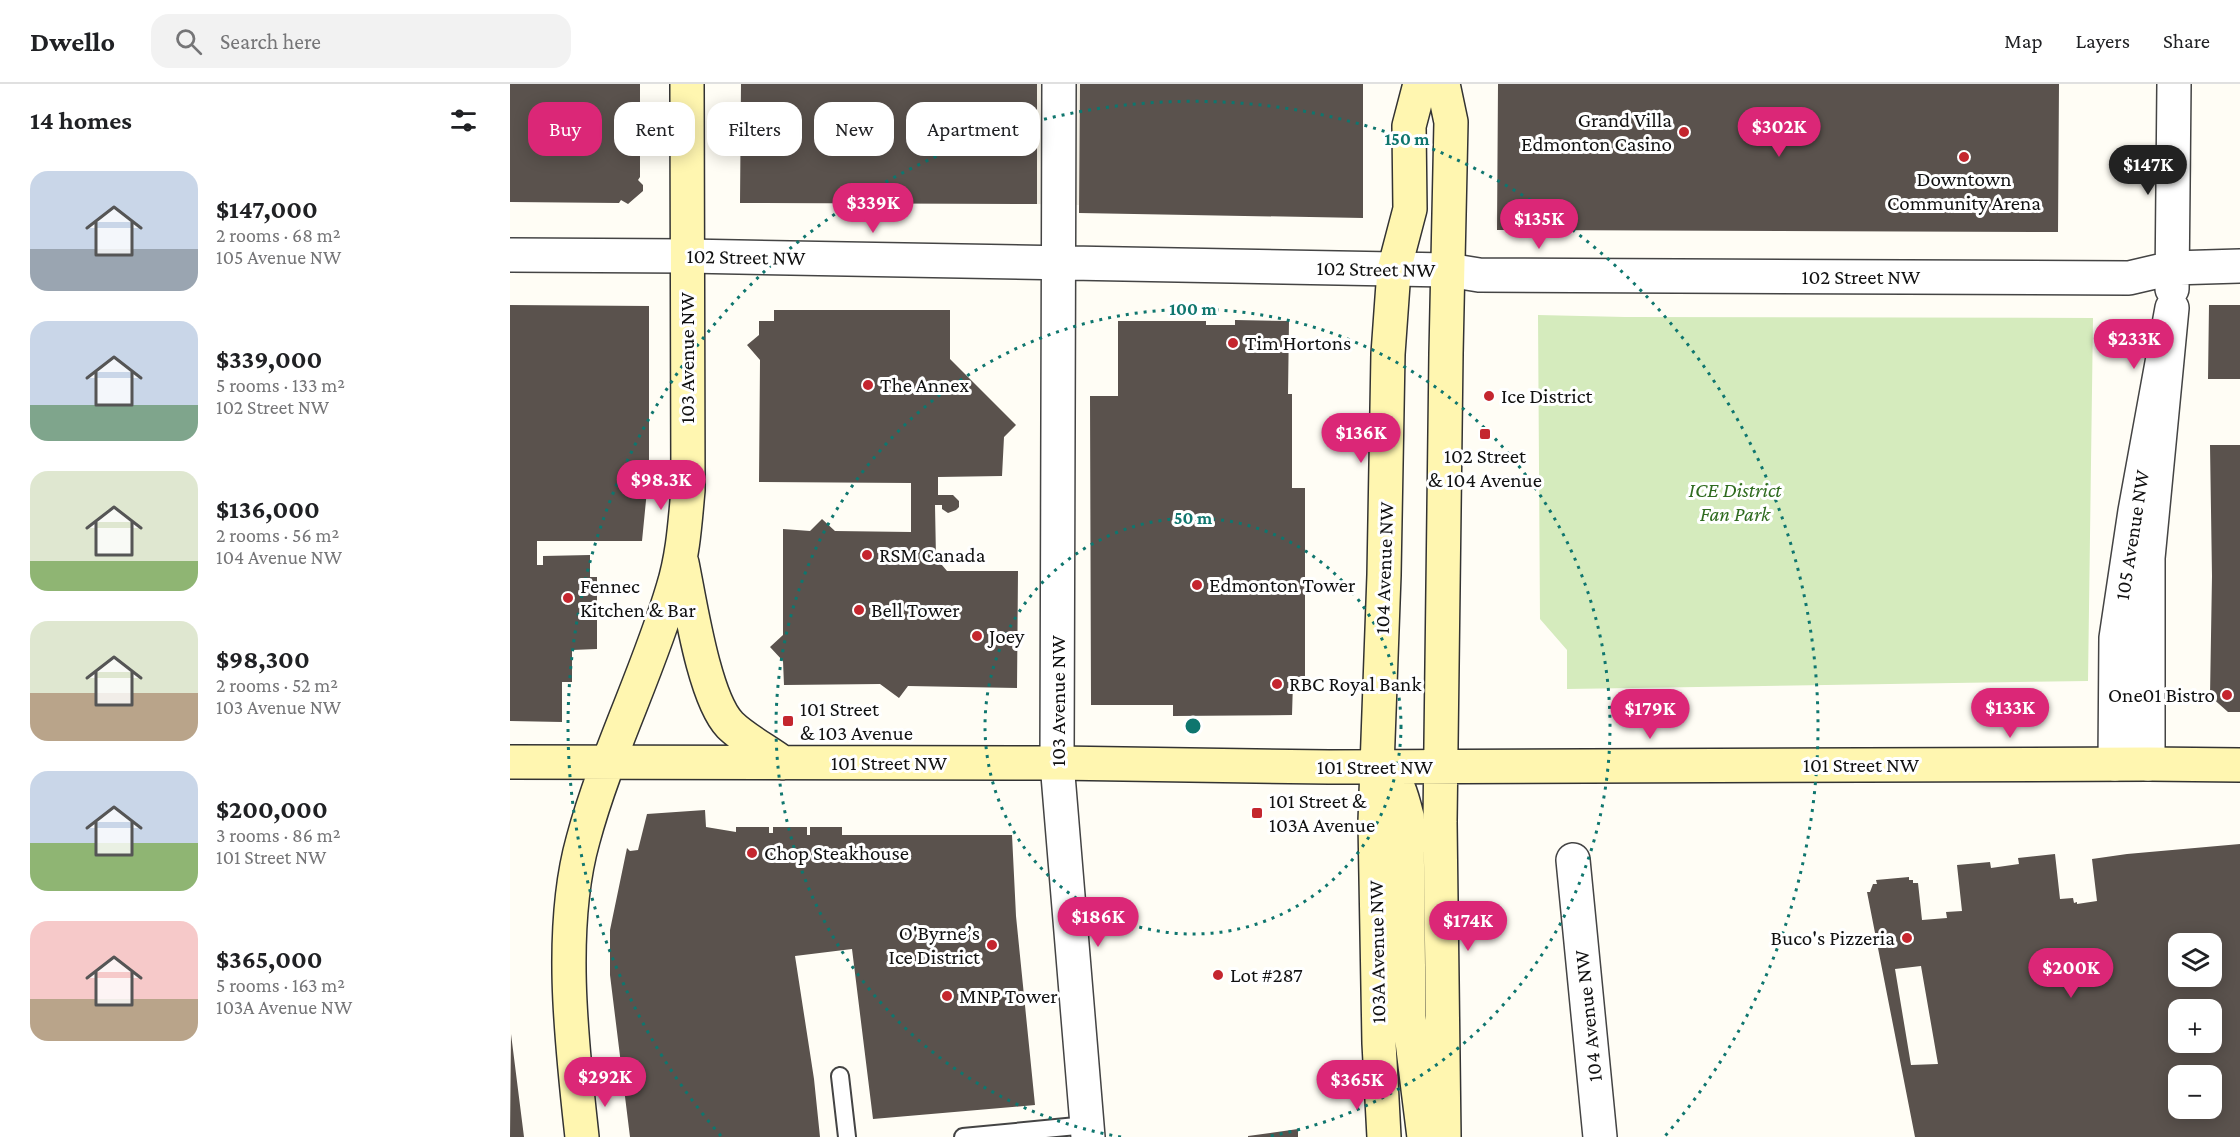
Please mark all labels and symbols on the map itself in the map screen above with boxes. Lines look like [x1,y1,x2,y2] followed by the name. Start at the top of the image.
[1737,107,1821,158] pin: $302K
[1521,108,1672,156] place label: Grand Villa Edmonton Casino
[1677,125,1691,139] marker: Grand Villa Edmonton Casino
[1384,129,1430,149] text: 150 m
[2106,145,2190,196] pin: $147K
[1957,150,1971,164] marker: Downtown Community Arena
[1887,167,2041,215] place label: Downtown Community Arena
[831,183,915,234] pin: $339K
[1497,199,1581,250] pin: $135K
[686,244,806,270] street label: 102 Street NW
[1316,256,1436,282] street label: 102 Street NW
[1802,265,1921,289] street label: 102 Street NW
[675,292,699,424] street label: 103 Avenue NW
[1169,299,1217,319] text: 100 m
[2092,319,2176,370] pin: $233K
[1245,331,1351,355] place label: Tim Hortons
[1226,336,1240,350] marker: Tim Hortons
[880,373,969,397] place label: The Annex
[861,378,875,392] marker: The Annex
[1501,384,1593,408] place label: Ice District
[1482,389,1496,403] marker: Ice District
[1319,413,1403,464] pin: $136K
[1478,427,1492,441] marker: 102 Street & 104 Avenue
[1428,444,1542,492] place label: 102 Street & 104 Avenue
[612,460,710,511] pin: $98.3K
[2110,467,2154,602] street label: 105 Avenue NW
[1689,478,1782,526] park label: ICE District Fan Park
[1370,501,1398,635] street label: 104 Avenue NW
[1174,508,1213,528] text: 50 m
[879,543,986,567] place label: RSM Canada
[860,548,874,562] marker: RSM Canada
[1209,573,1356,597] place label: Edmonton Tower
[580,574,696,622] place label: Fennec Kitchen & Bar
[1190,578,1204,592] marker: Edmonton Tower
[561,591,575,605] marker: Fennec Kitchen & Bar
[871,598,960,622] place label: Bell Tower
[852,603,866,617] marker: Bell Tower
[987,624,1025,648] place label: Joey
[970,629,984,643] marker: Joey
[1046,635,1070,767] street label: 103 Avenue NW
[1289,672,1421,696] place label: RBC Royal Bank
[1270,677,1284,691] marker: RBC Royal Bank
[2108,683,2215,707] place label: One01 Bistro
[1968,688,2052,739] pin: $133K
[2220,688,2234,702] marker: One01 Bistro
[1608,689,1692,740] pin: $179K
[800,697,913,745] place label: 101 Street & 103 Avenue
[781,714,795,728] marker: 101 Street & 103 Avenue
[1183,716,1203,736] centre of rings
[831,751,948,775] street label: 101 Street NW
[1803,753,1920,777] street label: 101 Street NW
[1317,755,1434,779] street label: 101 Street NW
[1269,789,1375,837] place label: 101 Street & 103A Avenue
[1250,806,1264,820] marker: 101 Street & 103A Avenue
[764,841,909,865] place label: Chop Steakhouse
[745,846,759,860] marker: Chop Steakhouse
[1364,880,1390,1024] street label: 103A Avenue NW
[1056,897,1140,948] pin: $186K
[1426,901,1510,952] pin: $174K
[889,921,981,969] place label: O'Byrne’s Ice District
[1771,926,1895,950] place label: Buco's Pizzeria
[1900,931,1914,945] marker: Buco's Pizzeria
[985,938,999,952] marker: O'Byrne’s Ice District
[1569,948,1607,1083] street label: 104 Avenue NW
[2029,948,2113,999] pin: $200K
[1230,963,1303,987] place label: Lot #287
[1211,968,1225,982] marker: Lot #287
[959,984,1058,1008] place label: MNP Tower
[940,989,954,1003] marker: MNP Tower
[563,1057,647,1108] pin: $292K
[1315,1060,1399,1111] pin: $365K

